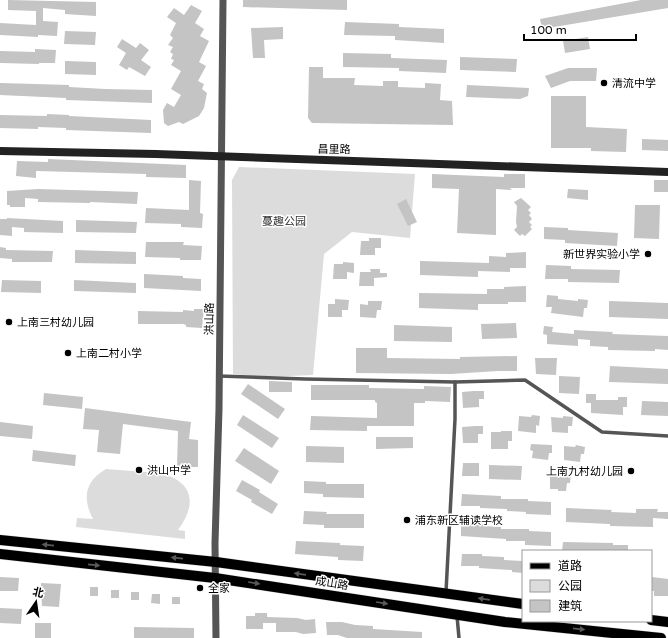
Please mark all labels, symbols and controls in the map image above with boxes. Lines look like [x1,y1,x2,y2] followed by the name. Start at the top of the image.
[524,16,636,42] scale bar
[530,23,567,37] text: 100 m
[612,77,656,90] place label: 清流中学
[599,78,609,88] marker: 清流中学
[317,143,351,156] street label: 昌里路
[262,215,306,228] park label: 蔓趣公园
[563,248,640,261] place label: 新世界实验小学
[643,249,653,259] marker: 新世界实验小学
[203,302,216,336] street label: 洪山路
[17,316,94,329] place label: 上南三村幼儿园
[4,317,14,327] marker: 上南三村幼儿园
[76,347,142,360] place label: 上南二村小学
[63,348,73,358] marker: 上南二村小学
[147,464,191,477] place label: 洪山中学
[134,465,144,475] marker: 洪山中学
[546,465,623,478] place label: 上南九村幼儿园
[626,466,636,476] marker: 上南九村幼儿园
[415,514,503,527] place label: 浦东新区辅读学校
[402,515,412,525] marker: 浦东新区辅读学校
[41,542,54,548] one-way arrow
[522,550,652,622] legend
[171,555,183,561] one-way arrow
[558,559,582,573] text: 道路
[88,561,100,568] one-way arrow
[294,570,306,577] one-way arrow
[315,574,349,592] street label: 成山路
[558,579,582,593] text: 公园
[248,581,260,587] one-way arrow
[16,582,56,622] north arrow
[208,582,230,595] place label: 全家
[195,583,205,593] marker: 全家
[31,585,45,600] text: 北
[478,596,490,602] one-way arrow
[558,599,582,613] text: 建筑
[376,600,388,606] one-way arrow
[573,626,585,633] one-way arrow

